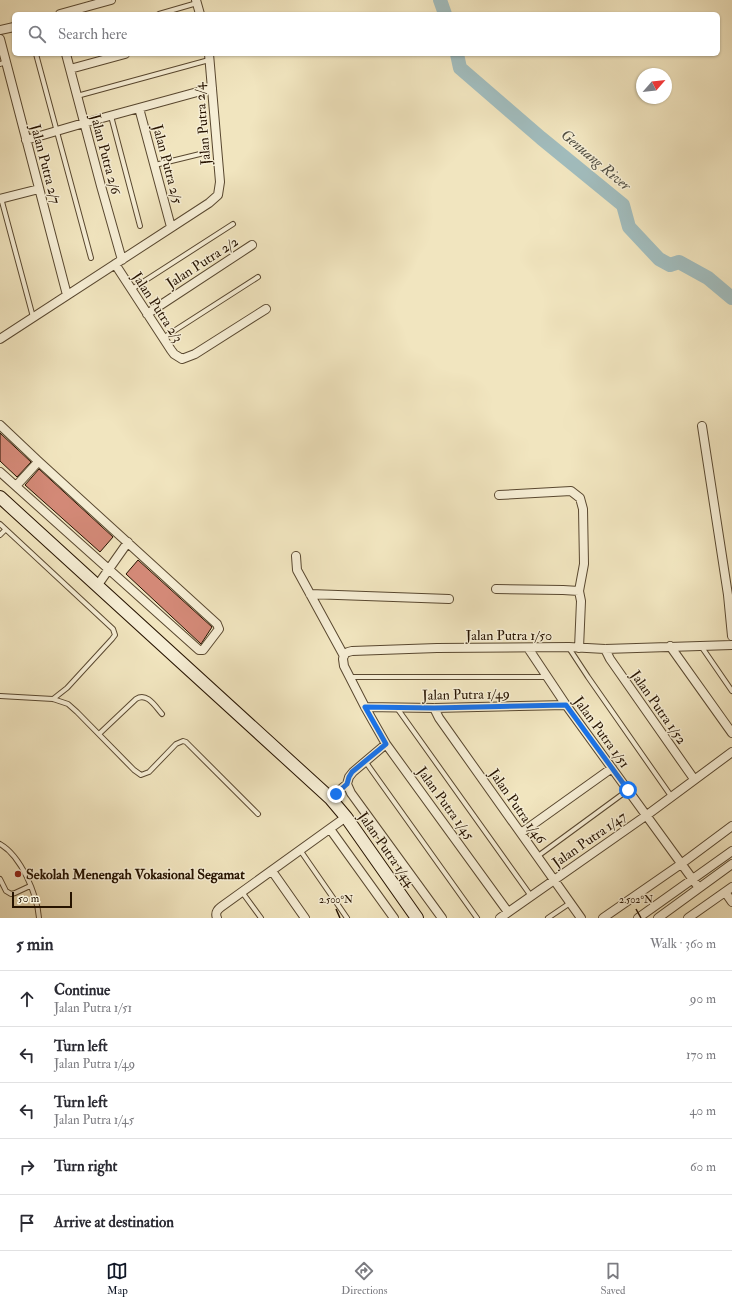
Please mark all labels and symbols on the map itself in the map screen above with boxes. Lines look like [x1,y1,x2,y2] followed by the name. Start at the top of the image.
[636,68,672,104] north arrow
[190,81,215,167] street label: Jalan Putra 2/4
[86,111,125,197] street label: Jalan Putra 2/6
[26,122,64,206] street label: Jalan Putra 2/7
[149,122,186,206] street label: Jalan Putra 2/5
[557,126,636,196] water label: Genuang River
[162,233,241,293] street label: Jalan Putra 2/2
[128,268,187,346] street label: Jalan Putra 2/3
[465,627,552,644] street label: Jalan Putra 1/50
[626,666,690,748] street label: Jalan Putra 1/52
[421,685,510,704] street label: Jalan Putra 1/49
[569,692,633,771] street label: Jalan Putra 1/51
[413,763,478,844] street label: Jalan Putra 1/45
[485,765,550,848] street label: Jalan Putra 1/46
[619,781,637,799] route start
[327,785,345,803] route end
[548,807,630,872] street label: Jalan Putra 1/47
[354,808,420,891] street label: Jalan Putra 1/44
[26,866,245,884] place label: Sekolah Menengah Vokasional Segamat
[13,869,23,879] marker: Sekolah Menengah Vokasional Segamat
[12,890,72,909] scale bar
[319,894,353,906] text: 2.500°N
[619,894,653,906] text: 2.502°N

